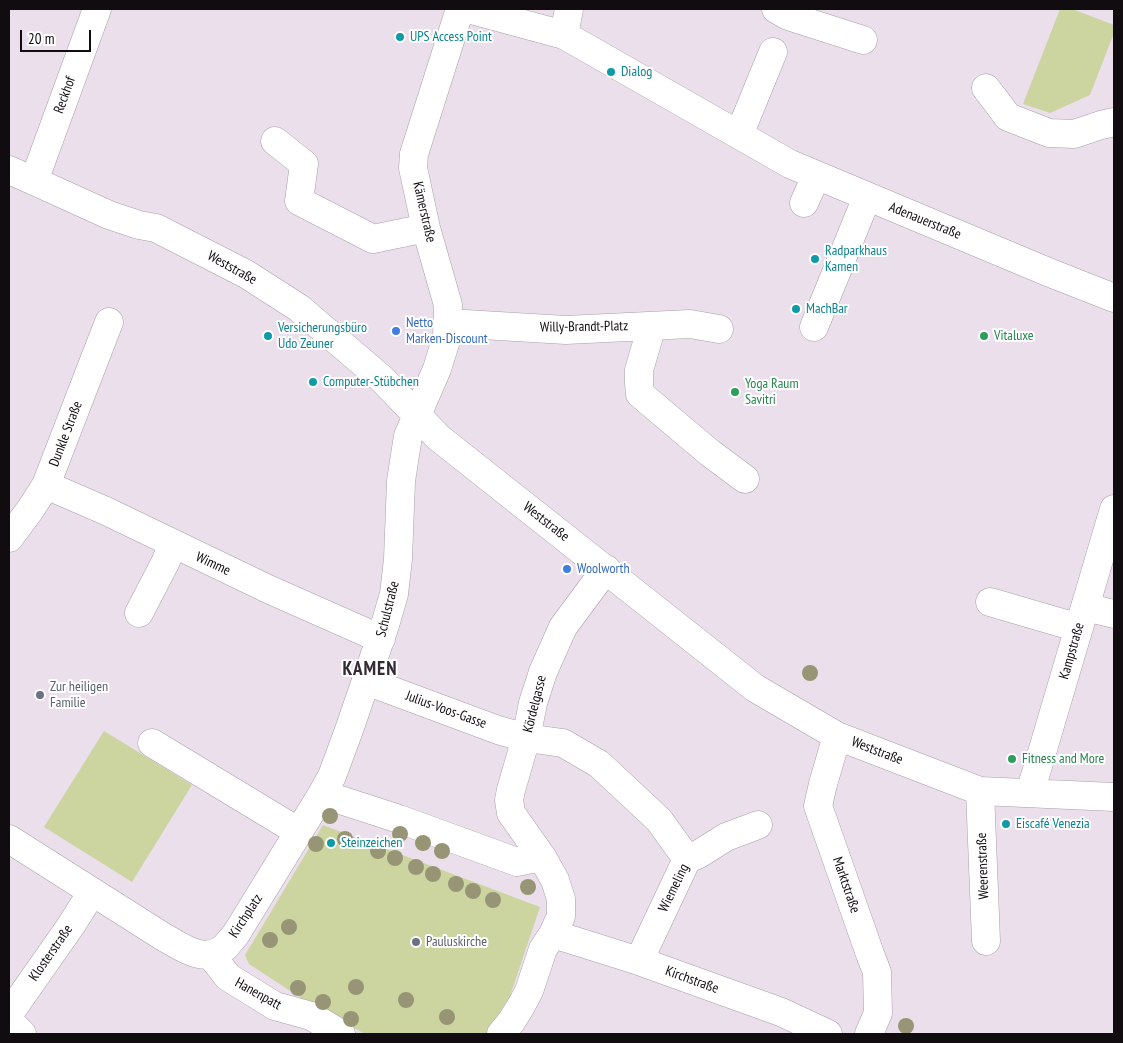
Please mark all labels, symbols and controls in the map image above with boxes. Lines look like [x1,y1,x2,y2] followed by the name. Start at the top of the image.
[22,20,94,52] scale bar
[28,29,54,48] text: 20 m
[410,29,492,45] place label: UPS Access Point
[394,31,406,43] marker: UPS Access Point
[621,64,652,80] place label: Dialog
[605,66,617,78] marker: Dialog
[51,74,79,116] street label: Reckhof
[409,180,439,244] street label: Kämerstraße
[886,199,964,243] street label: Adenauerstraße
[825,243,887,276] place label: Radparkhaus Kamen
[204,248,260,288] street label: Weststraße
[809,253,821,265] marker: Radparkhaus Kamen
[806,301,848,317] place label: MachBar
[790,303,802,315] marker: MachBar
[406,315,488,348] place label: Netto Marken-Discount
[540,318,628,336] street label: Willy-Brandt-Platz
[278,320,367,352] place label: Versicherungsbüro Udo Zeuner
[390,325,402,337] marker: Netto Marken-Discount
[994,328,1034,344] place label: Vitaluxe
[262,330,274,342] marker: Versicherungsbüro Udo Zeuner
[978,330,990,342] marker: Vitaluxe
[323,374,419,390] place label: Computer-Stübchen
[307,376,319,388] marker: Computer-Stübchen
[745,376,799,408] place label: Yoga Raum Savitri
[729,386,741,398] marker: Yoga Raum Savitri
[46,399,86,469] street label: Dunkle Straße
[520,499,572,545] street label: Weststraße
[193,549,233,579] street label: Wimme
[577,561,630,577] place label: Woolworth
[561,563,573,575] marker: Woolworth
[373,579,403,639] street label: Schulstraße
[1056,621,1088,681] street label: Kampstraße
[342,659,398,681] district label: KAMEN
[520,674,550,734] street label: Kördelgasse
[50,679,108,712] place label: Zur heiligen Familie
[403,688,489,732] street label: Julius-Voos-Gasse
[34,689,46,701] marker: Zur heiligen Familie
[849,733,905,769] street label: Weststraße
[1022,751,1104,767] place label: Fitness and More
[1006,753,1018,765] marker: Fitness and More
[1016,816,1090,832] place label: Eiscafé Venezia
[1000,818,1012,830] marker: Eiscafé Venezia
[973,832,993,900] street label: Weerenstraße
[341,835,402,851] place label: Steinzeichen
[325,837,337,849] marker: Steinzeichen
[829,855,863,915] street label: Marktstraße
[655,861,693,915] street label: Wiemeling
[226,891,266,941] street label: Kirchplatz
[25,922,77,984] street label: Klosterstraße
[426,934,487,950] place label: Pauluskirche
[410,936,422,948] marker: Pauluskirche
[663,963,721,997] street label: Kirchstraße
[232,974,284,1014] street label: Hanenpatt

